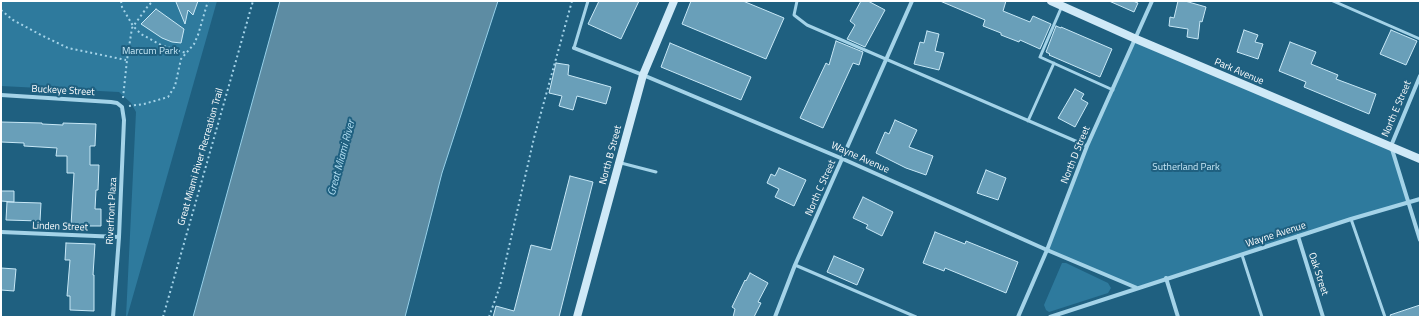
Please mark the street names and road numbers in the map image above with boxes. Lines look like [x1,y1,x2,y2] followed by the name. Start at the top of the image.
[1212,56,1266,88] street label: Park Avenue
[1380,79,1414,139] street label: North E Street
[31,83,95,99] street label: Buckeye Street
[176,87,226,227] street label: Great Miami River Recreation Trail
[597,124,625,186] street label: North B Street
[1059,124,1093,186] street label: North D Street
[829,140,891,176] street label: Wayne Avenue
[803,158,839,218] street label: North C Street
[104,177,120,245] street label: Riverfront Plaza
[32,220,88,234] street label: Linden Street
[1244,220,1308,250] street label: Wayne Avenue
[1305,251,1331,297] street label: Oak Street

